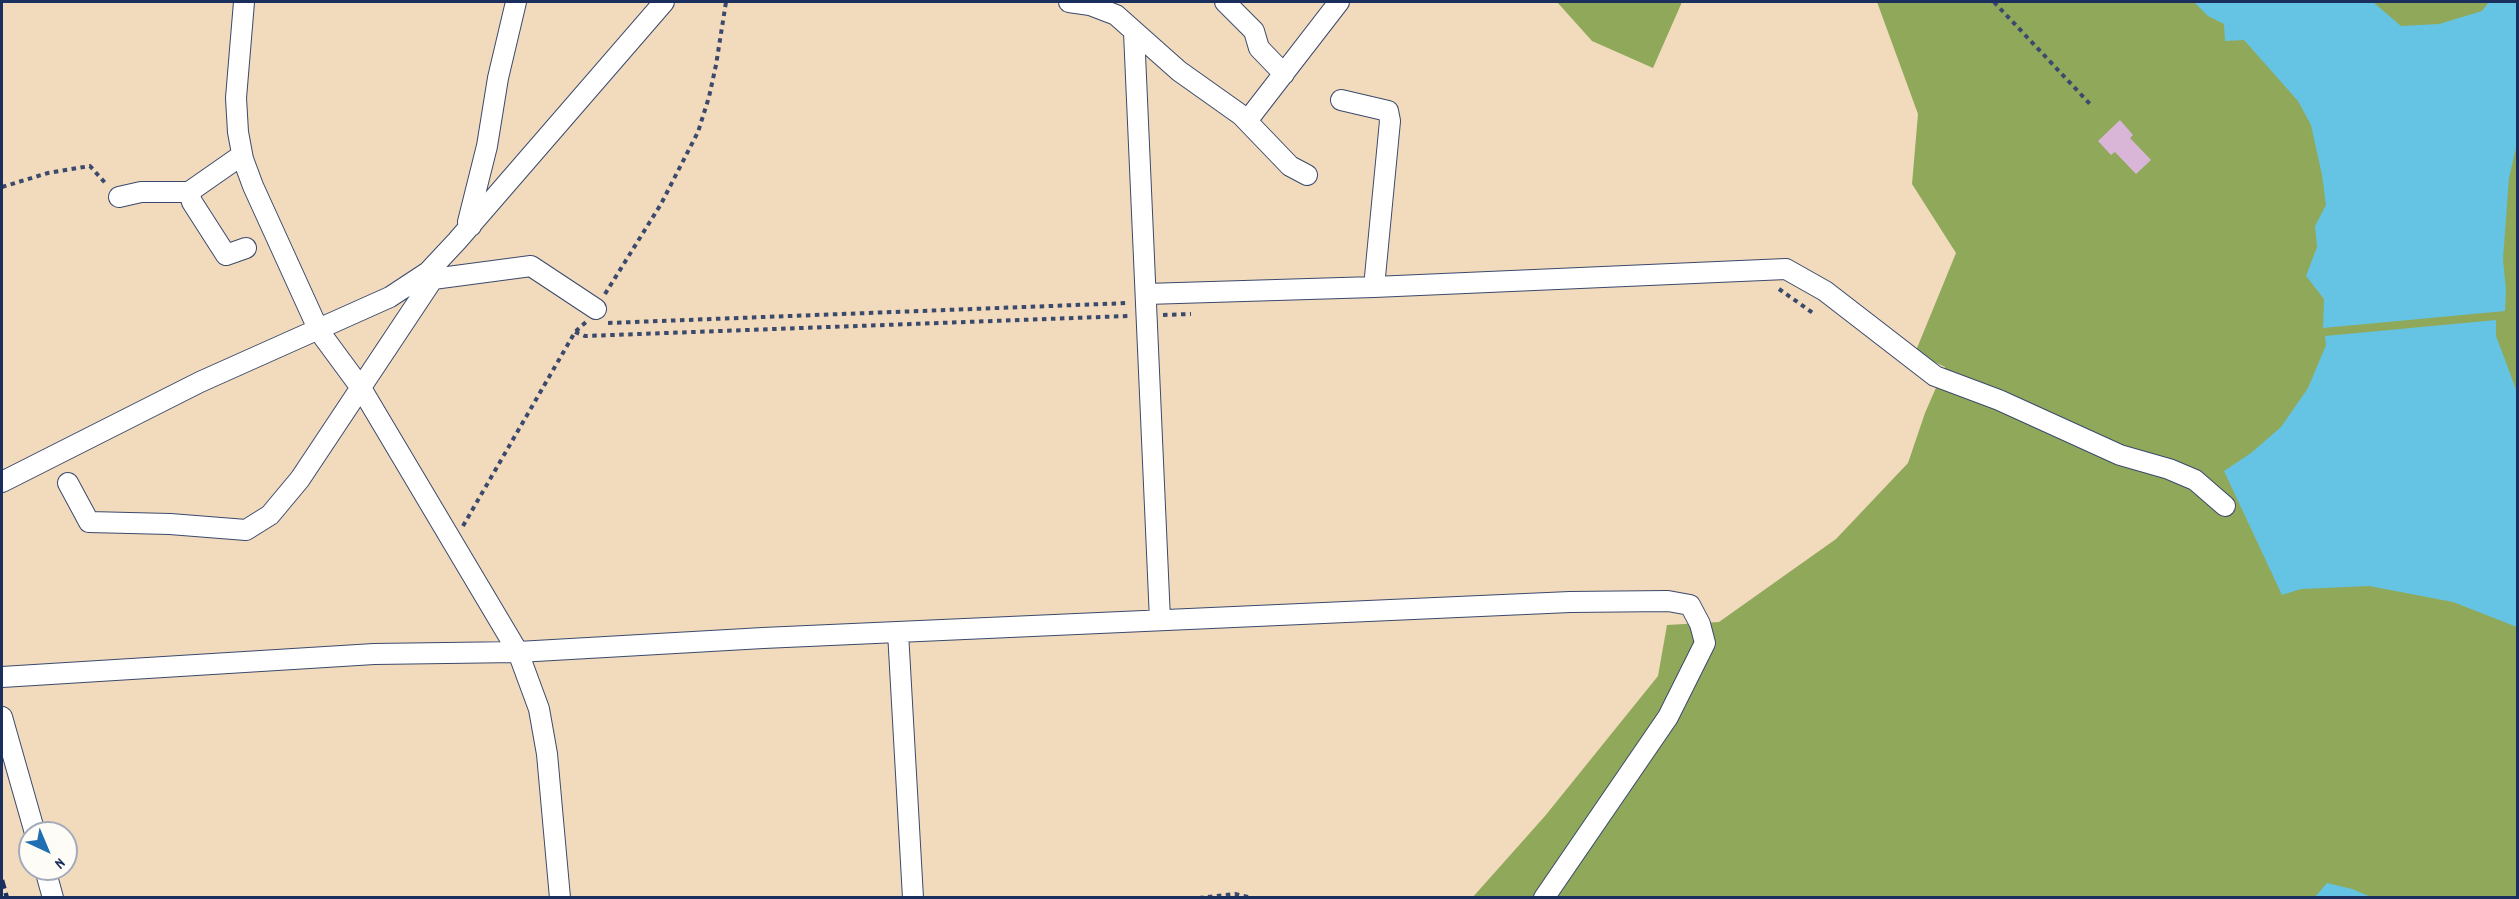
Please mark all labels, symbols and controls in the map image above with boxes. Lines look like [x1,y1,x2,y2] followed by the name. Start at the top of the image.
[18,821,78,881] north arrow
[49,852,70,874] text: N

